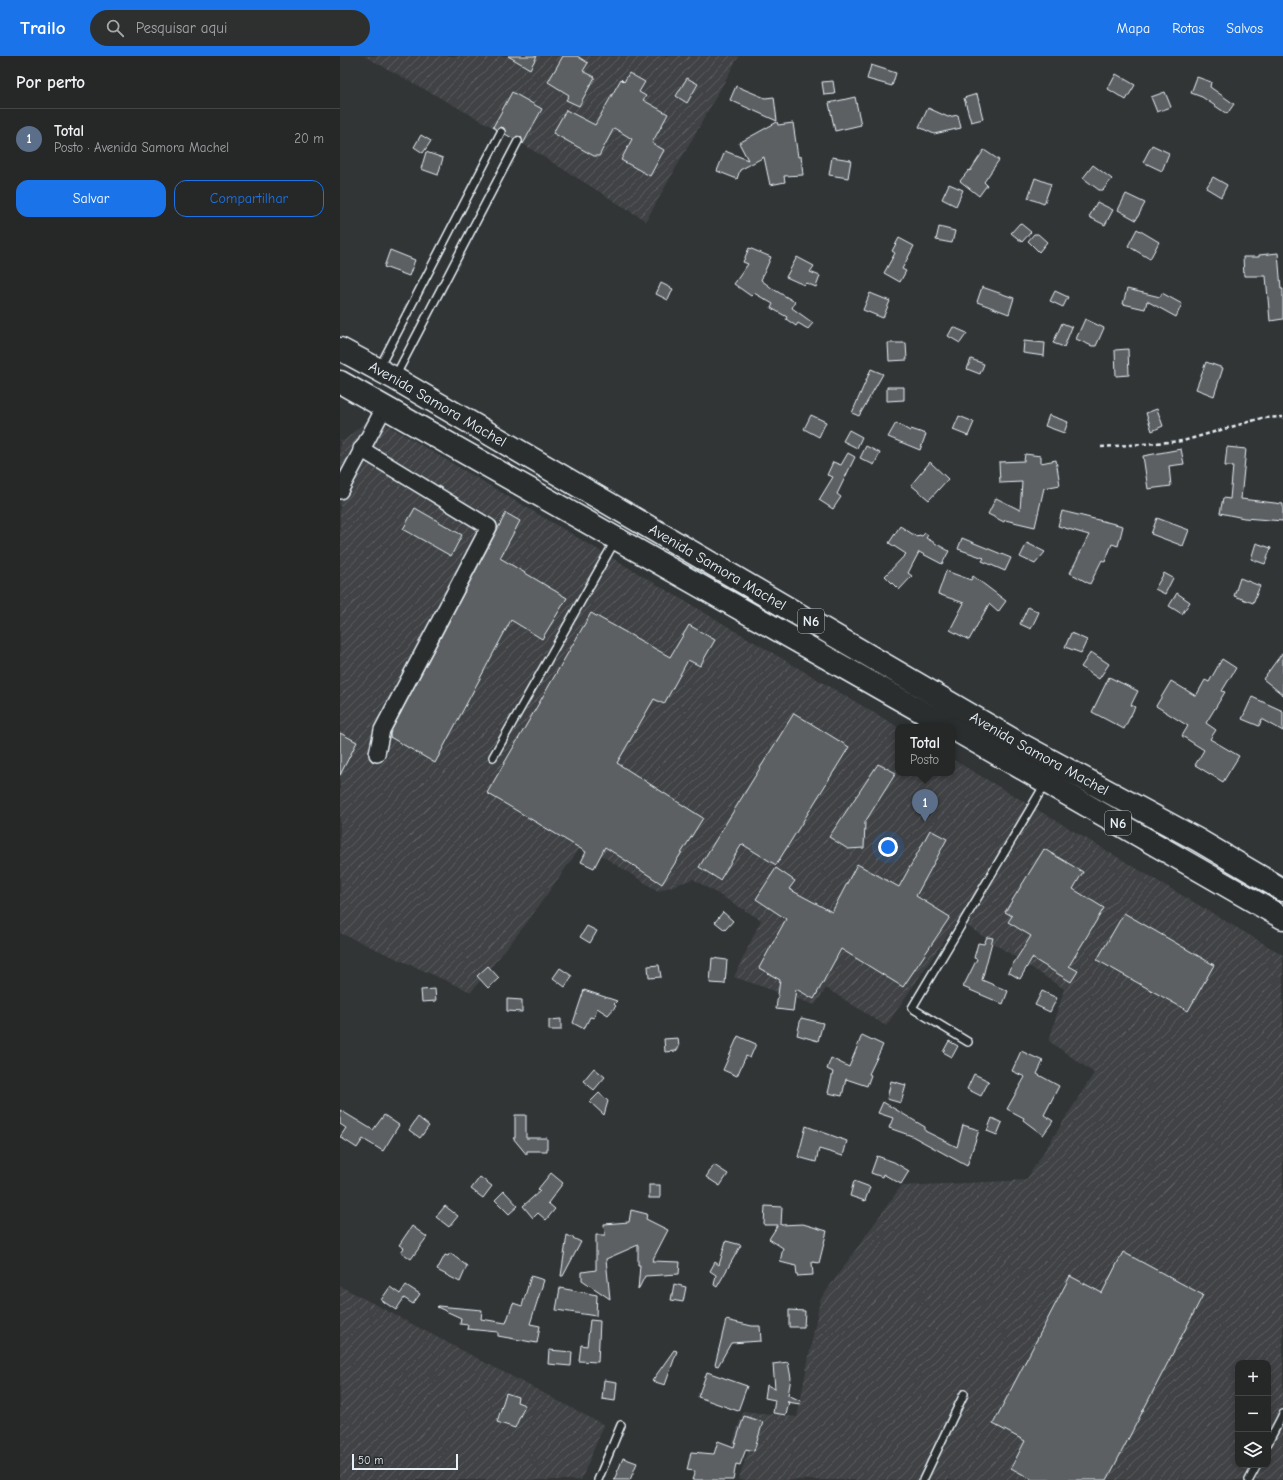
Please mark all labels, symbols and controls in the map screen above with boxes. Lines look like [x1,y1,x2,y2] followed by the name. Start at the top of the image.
[90,10,370,46] search box
[20,17,66,39] text: Trailo
[104,17,126,39] icon: search
[136,19,227,37] text: Pesquisar aqui
[1117,20,1150,37] text: Mapa
[1172,20,1204,37] text: Rotas
[1226,20,1263,37] text: Salvos
[16,73,85,92] text: Por perto
[54,122,84,140] text: Total
[26,131,32,146] text: 1
[294,131,324,146] text: 20 m
[54,140,229,155] text: Posto · Avenida Samora Machel
[16,180,166,217] button: Salvar
[174,180,324,217] button: Compartilhar
[366,357,510,451] street label: Avenida Samora Machel
[646,520,789,614] street label: Avenida Samora Machel
[798,609,824,633] road number: N6
[967,708,1112,799] street label: Avenida Samora Machel
[895,724,955,776] popup
[910,734,940,752] text: Total
[910,752,939,767] text: Posto
[912,789,938,822] pin: 1
[1105,811,1131,835] road number: N6
[878,837,898,857] your location
[1235,1360,1271,1468] map controls
[1235,1360,1271,1396] button: +
[1235,1396,1271,1432] button: −
[1235,1432,1271,1468] button: layers
[352,1452,458,1471] scale bar
[358,1454,383,1467] text: 50 m

